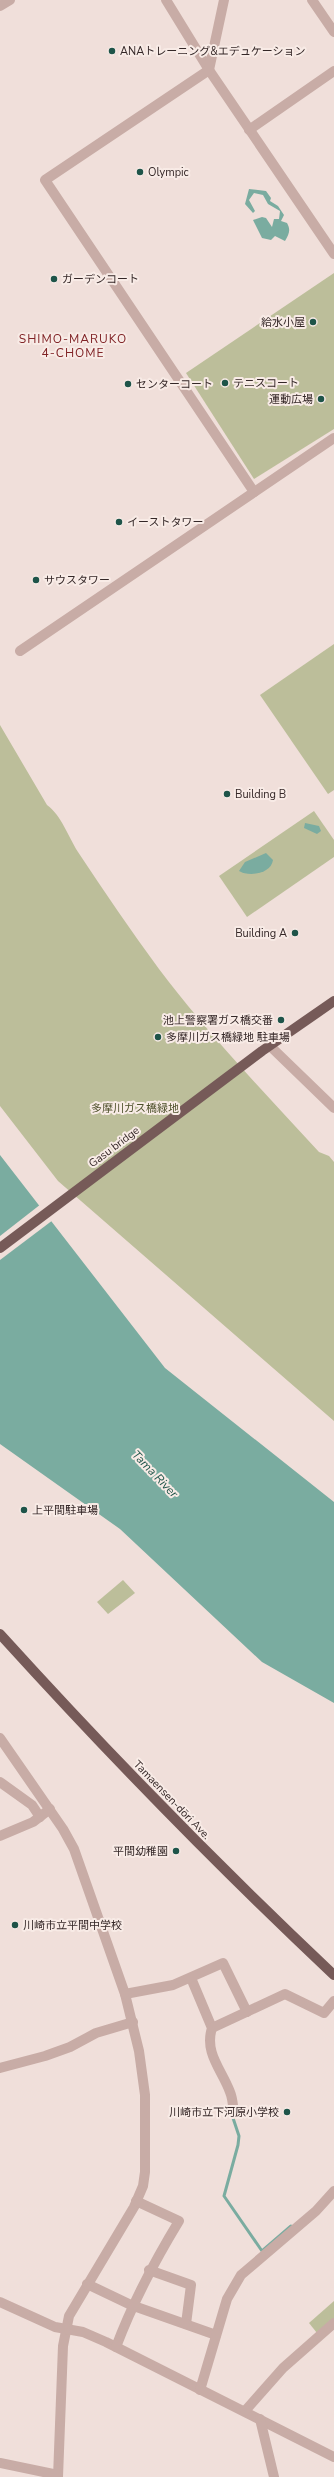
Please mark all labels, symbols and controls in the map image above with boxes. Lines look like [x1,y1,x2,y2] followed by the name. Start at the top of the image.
[120,44,306,59] place label: ANAトレーニング&エデュケーション
[107,46,117,56] marker: ANAトレーニング&エデュケーション
[148,165,189,180] place label: Olympic
[135,167,145,177] marker: Olympic
[62,272,139,287] place label: ガーデンコート
[49,274,59,284] marker: ガーデンコート
[261,315,305,330] place label: 給水小屋
[308,317,318,327] marker: 給水小屋
[19,331,127,361] district label: SHIMO-MARUKO 4-CHOME
[233,376,299,391] place label: テニスコート
[136,377,213,392] place label: センターコート
[220,378,230,388] marker: テニスコート
[123,379,133,389] marker: センターコート
[269,392,313,407] place label: 運動広場
[316,394,326,404] marker: 運動広場
[127,515,203,530] place label: イーストタワー
[114,517,124,527] marker: イーストタワー
[44,573,110,588] place label: サウスタワー
[31,575,41,585] marker: サウスタワー
[235,787,286,802] place label: Building B
[222,789,232,799] marker: Building B
[235,926,287,941] place label: Building A
[290,928,300,938] marker: Building A
[163,1013,273,1028] place label: 池上警察署ガス橋交番
[276,1015,286,1025] marker: 池上警察署ガス橋交番
[166,1030,290,1045] place label: 多摩川ガス橋緑地 駐車場
[153,1032,163,1042] marker: 多摩川ガス橋緑地 駐車場
[91,1101,179,1116] park label: 多摩川ガス橋緑地
[86,1123,142,1171] street label: Gasu bridge
[128,1447,182,1502] water label: Tama River
[32,1503,98,1518] place label: 上平間駐車場
[19,1505,29,1515] marker: 上平間駐車場
[130,1757,214,1843] street label: Tamaensen-dōri Ave.
[113,1844,168,1859] place label: 平間幼稚園
[171,1846,181,1856] marker: 平間幼稚園
[23,1918,122,1933] place label: 川崎市立平間中学校
[10,1920,20,1930] marker: 川崎市立平間中学校
[169,2105,279,2120] place label: 川崎市立下河原小学校
[282,2107,292,2117] marker: 川崎市立下河原小学校

